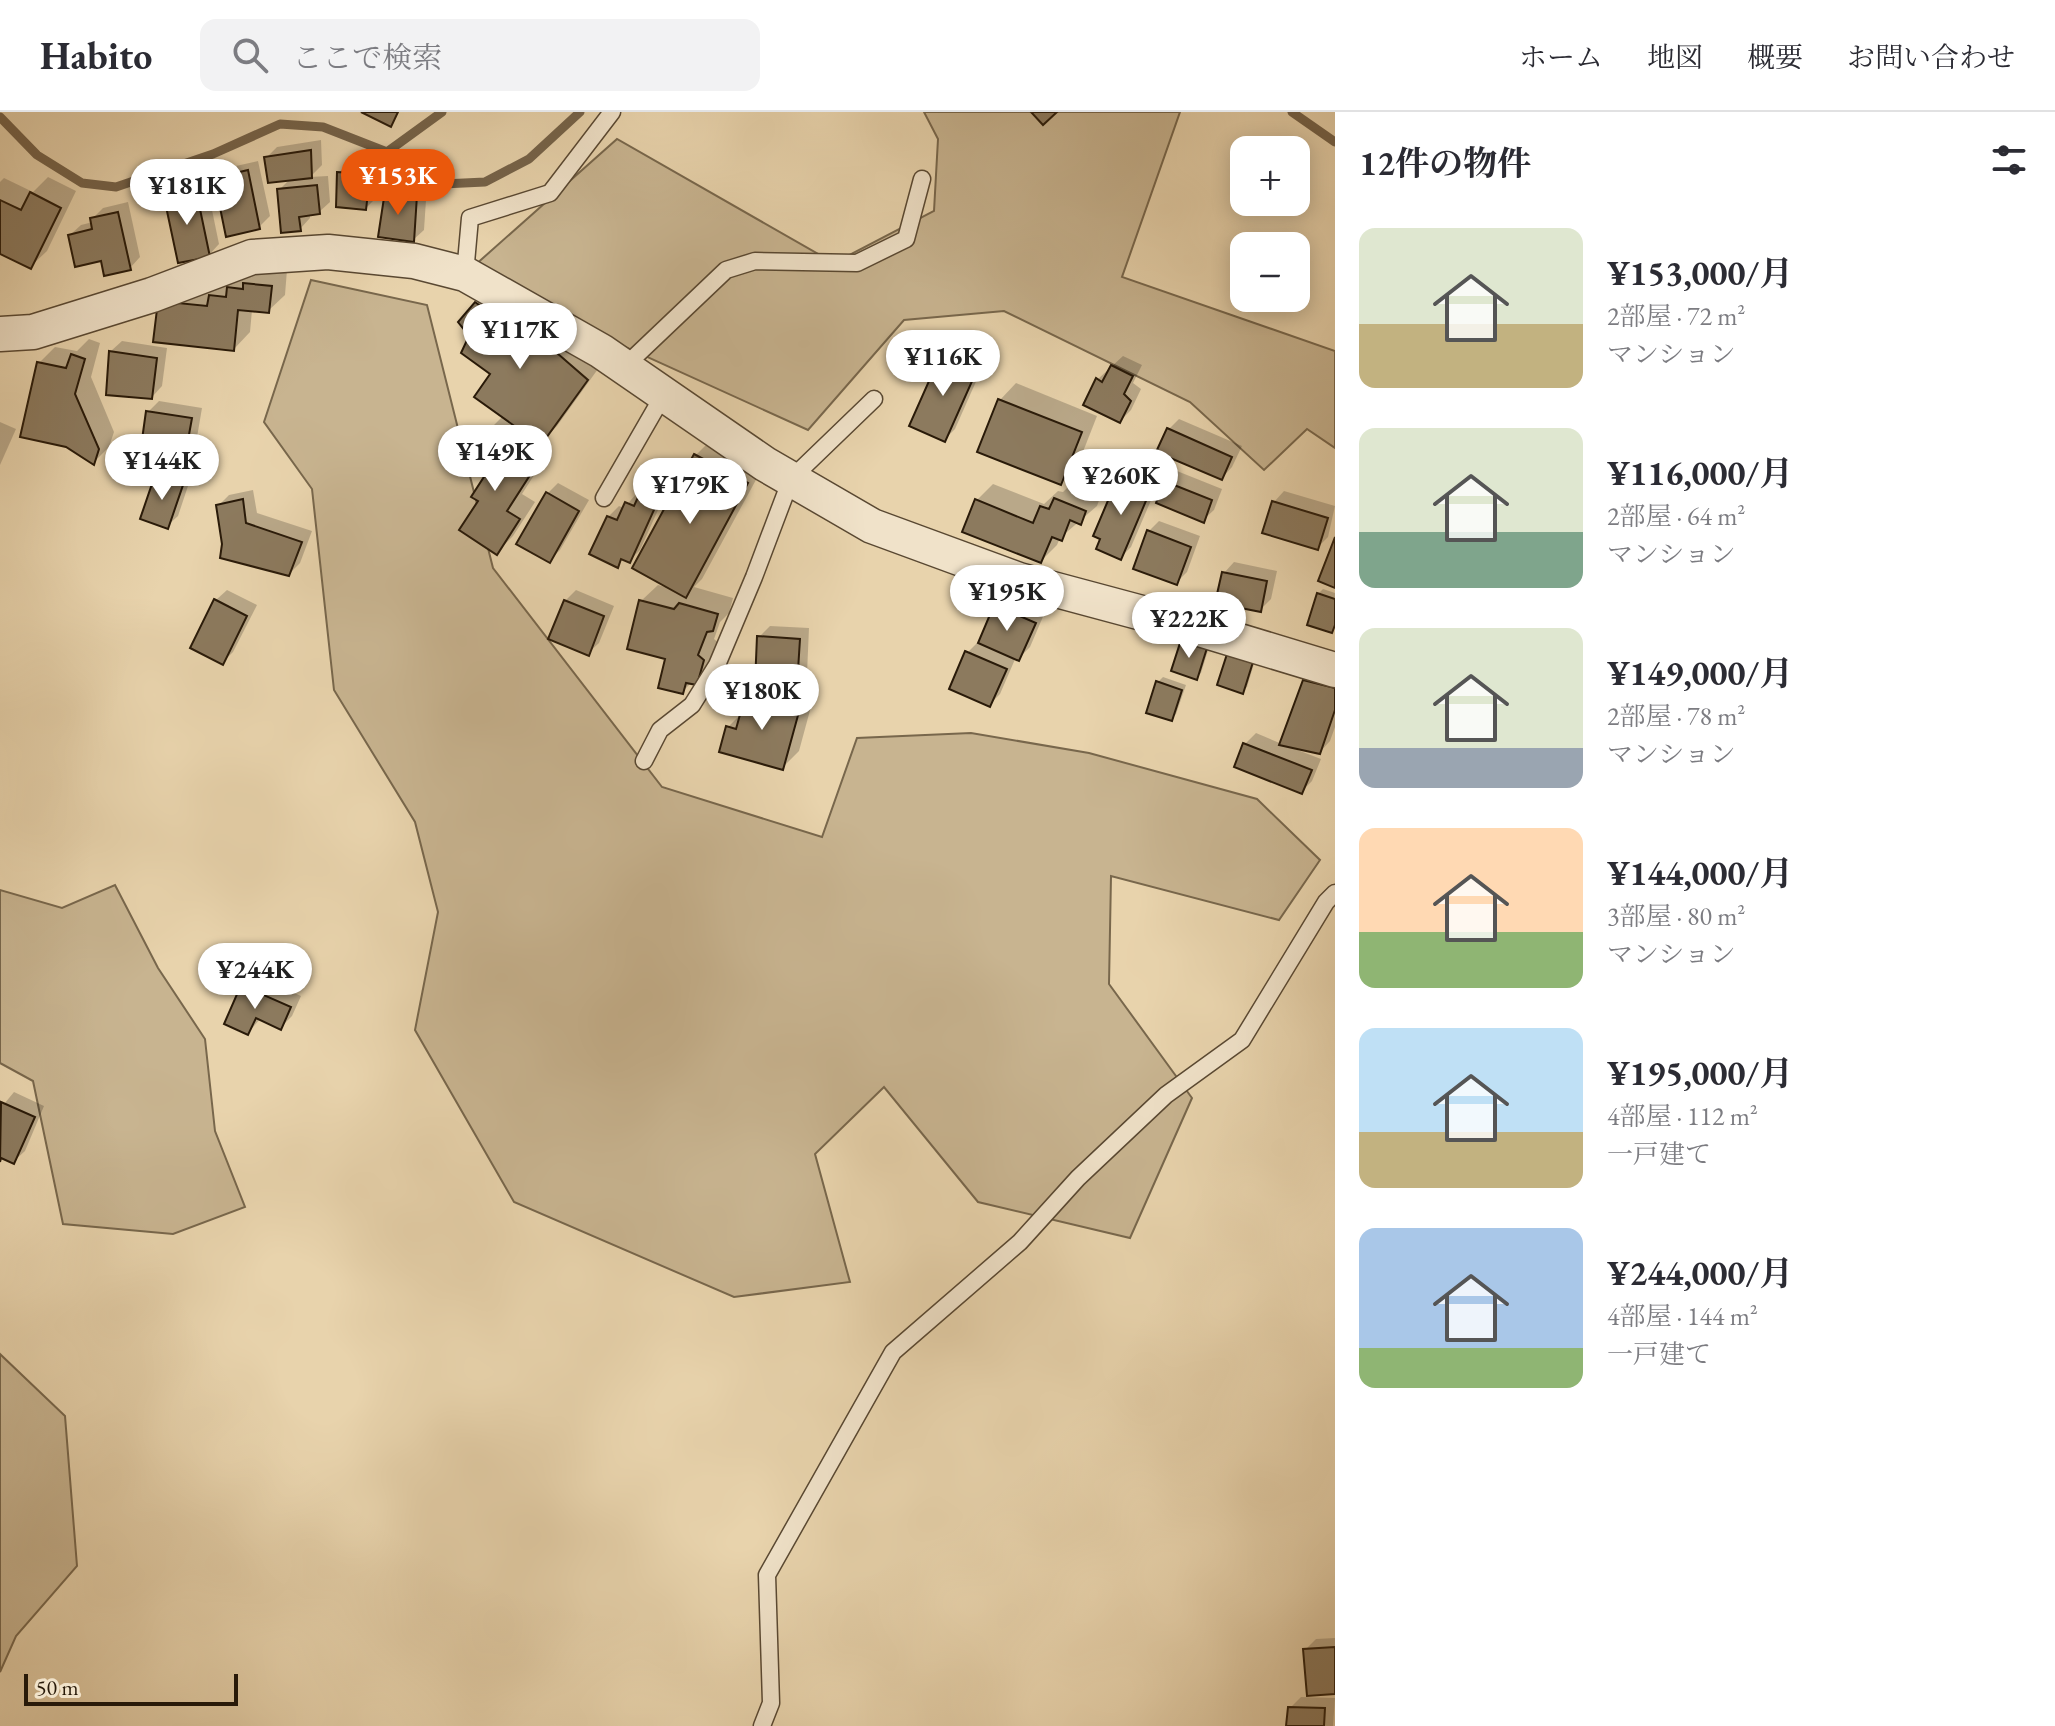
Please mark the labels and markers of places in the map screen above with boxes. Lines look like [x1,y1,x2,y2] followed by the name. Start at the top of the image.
[342,149,454,217] pin: ¥153K
[131,159,243,227] pin: ¥181K
[464,303,576,371] pin: ¥117K
[887,330,999,398] pin: ¥116K
[439,425,551,493] pin: ¥149K
[106,434,218,502] pin: ¥144K
[1065,449,1177,517] pin: ¥260K
[634,458,746,526] pin: ¥179K
[951,565,1063,633] pin: ¥195K
[1133,592,1245,660] pin: ¥222K
[706,664,818,732] pin: ¥180K
[199,943,311,1011] pin: ¥244K

